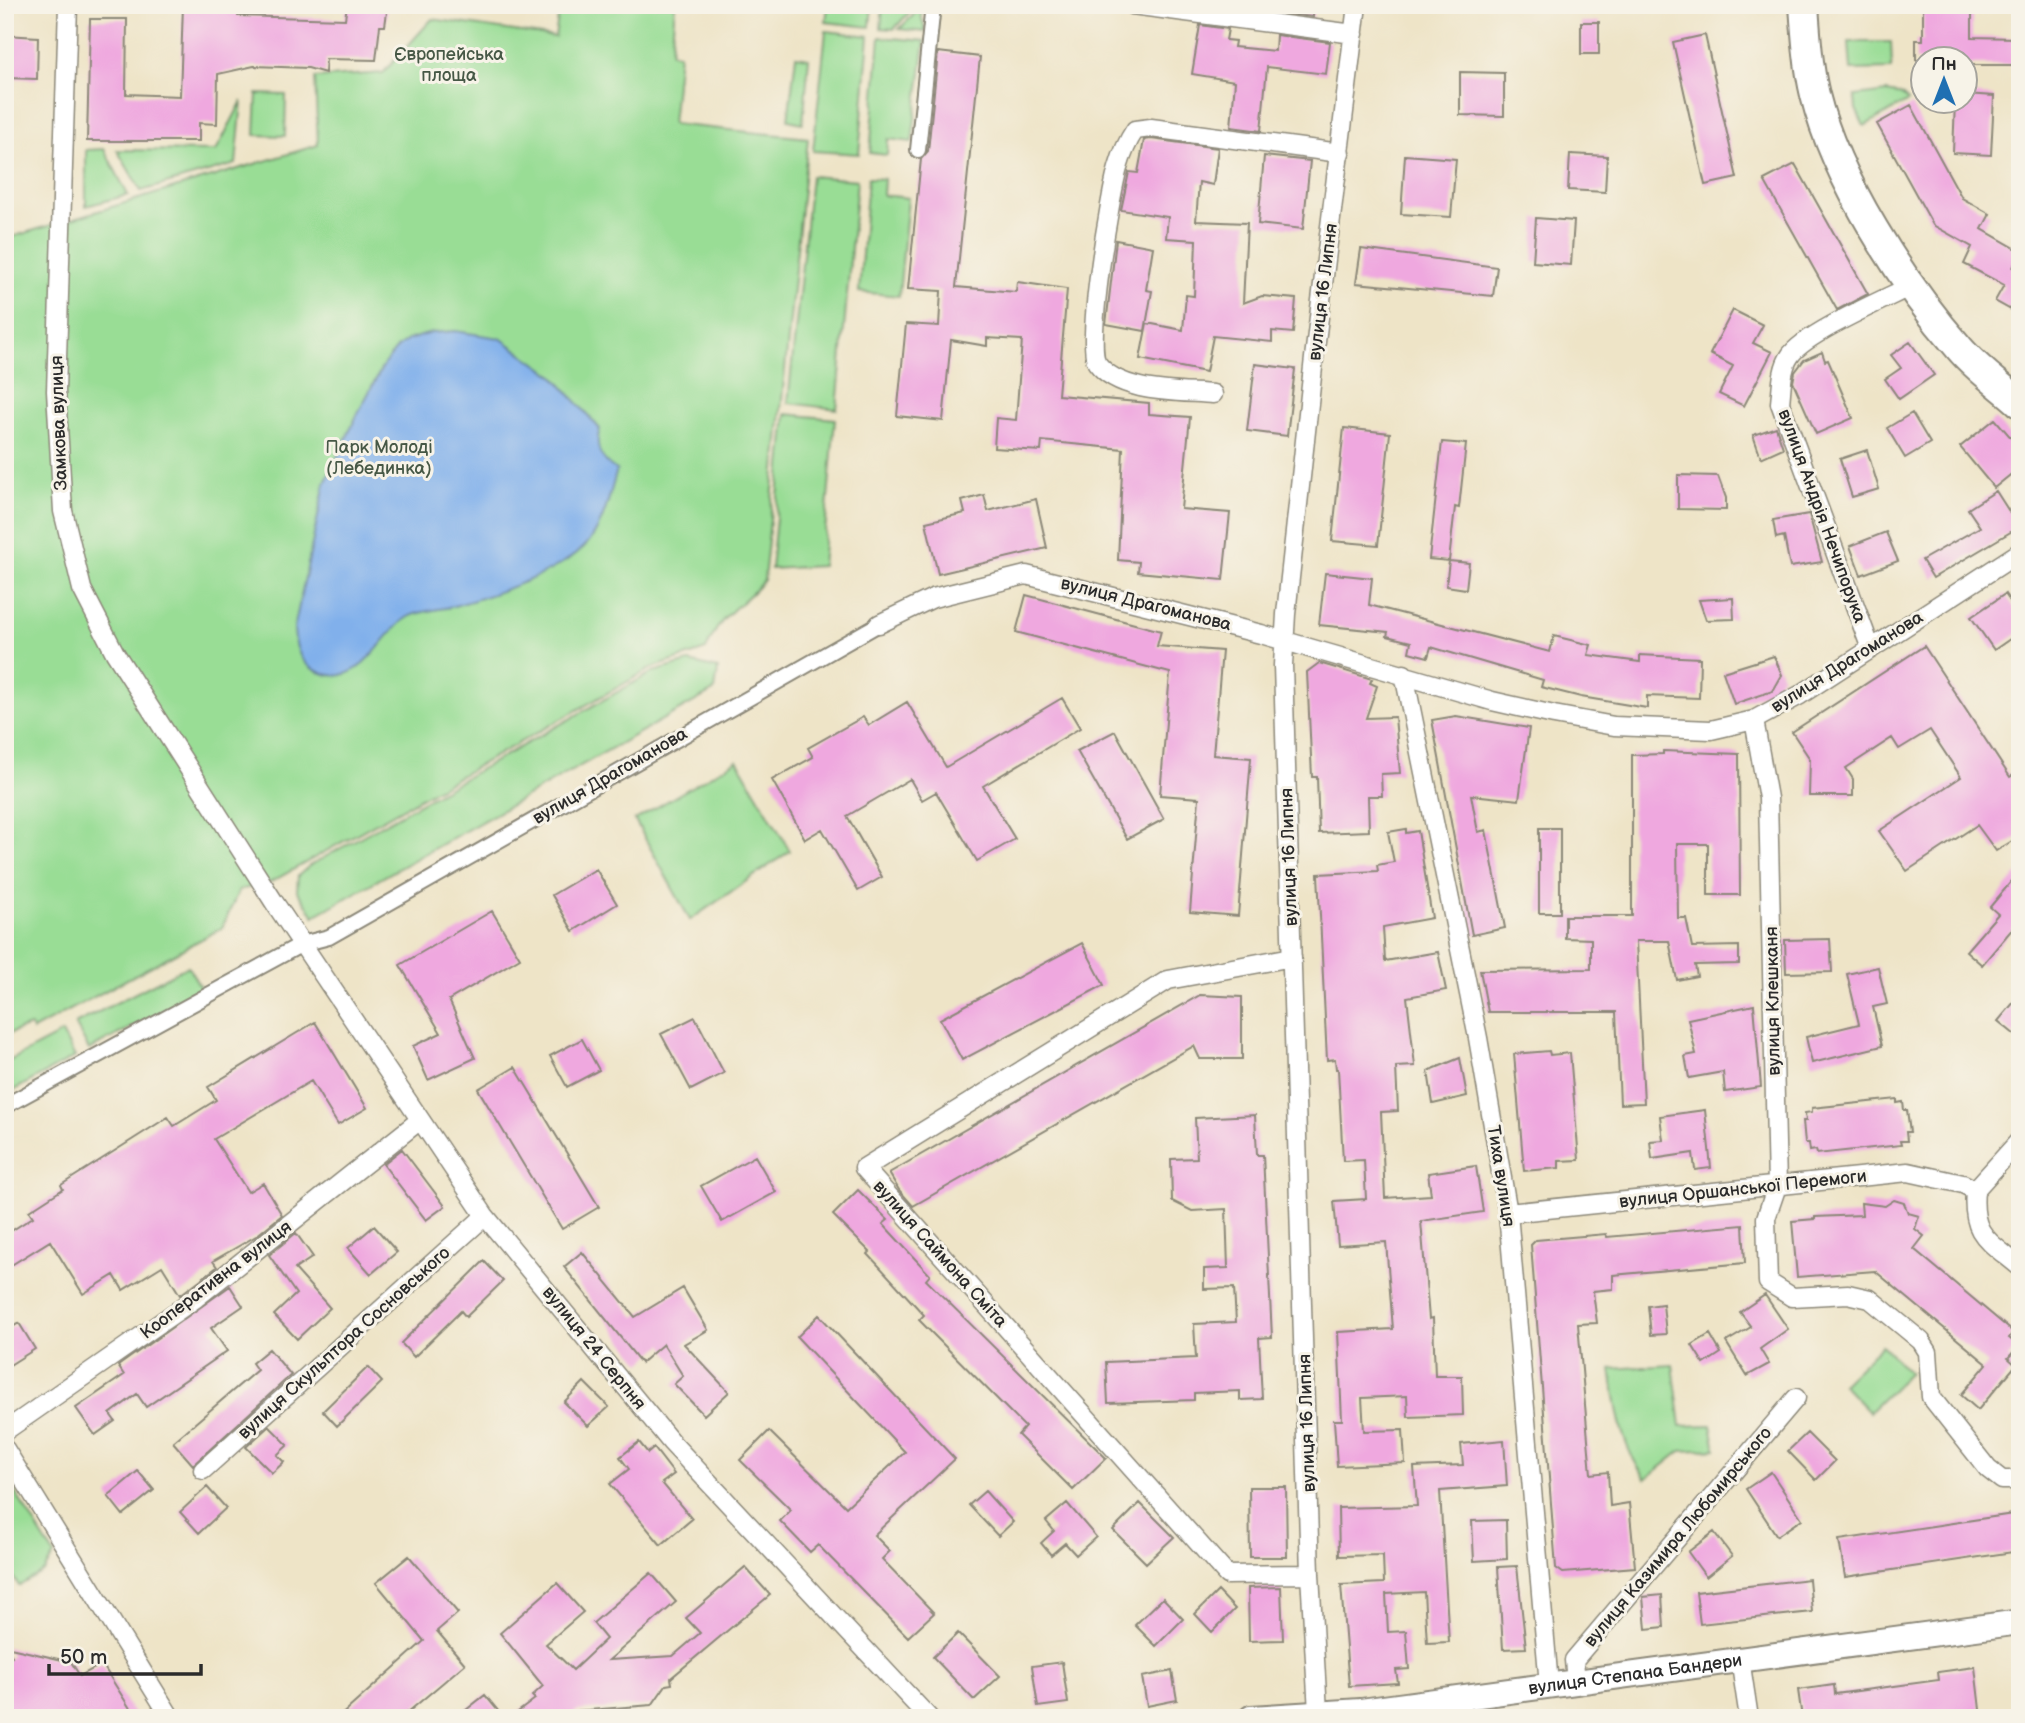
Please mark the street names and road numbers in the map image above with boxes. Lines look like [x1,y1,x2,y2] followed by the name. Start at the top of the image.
[1304,222,1342,362] street label: вулиця 16 Липня
[46,355,72,491] street label: Замкова вулиця
[1774,406,1871,626] street label: вулиця Андрія Нечипорука
[1059,573,1234,635] street label: вулиця Драгоманова
[1767,607,1927,717] street label: вулиця Драгоманова
[529,723,691,829] street label: вулиця Драгоманова
[1276,787,1302,927] street label: вулиця 16 Липня
[1761,926,1785,1076] street label: вулиця Клешканя
[1483,1124,1519,1228] street label: Тиха вулиця
[1618,1166,1868,1212] street label: вулиця Оршанської Перемоги
[868,1176,1012,1332] street label: вулиця Саймона Сміта
[136,1216,296,1344] street label: Кооперативна вулиця
[234,1242,454,1444] street label: вулиця Скульптора Сосновського
[538,1282,650,1414] street label: вулиця 24 Серпня
[1294,1353,1320,1493] street label: вулиця 16 Липня
[1580,1423,1776,1651] street label: вулиця Казимира Любомирського
[1527,1649,1743,1699] street label: вулиця Степана Бандери

